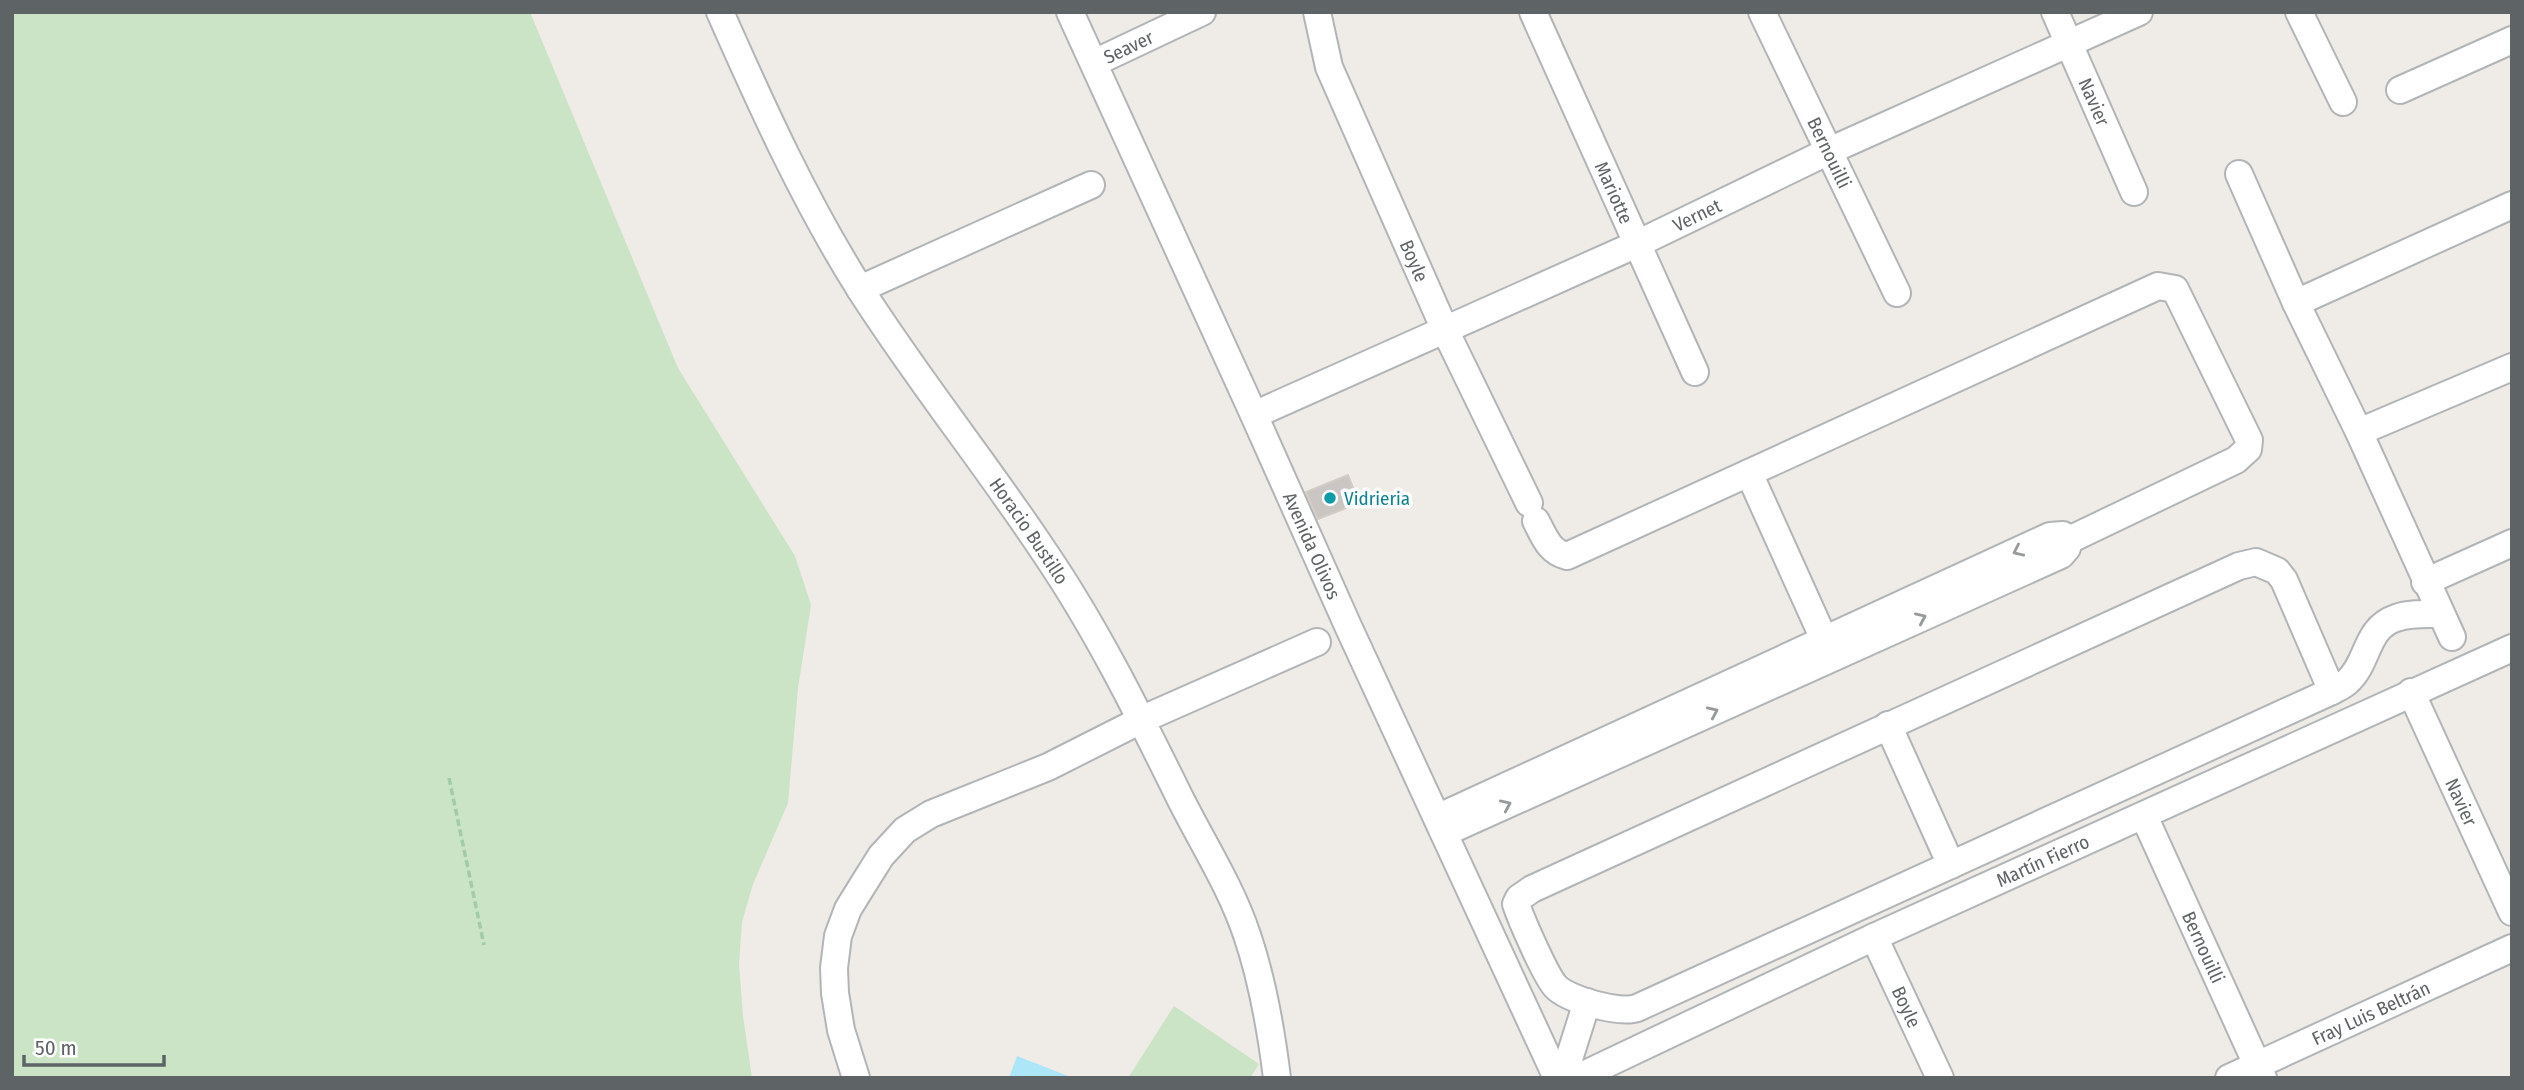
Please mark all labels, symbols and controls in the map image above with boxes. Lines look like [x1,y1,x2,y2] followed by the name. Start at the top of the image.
[1100,25,1157,68] street label: Seaver
[2074,74,2115,130] street label: Navier
[1803,113,1856,192] street label: Bernouilli
[1590,158,1638,227] street label: Mariotte
[1669,193,1726,236] street label: Vernet
[1395,236,1434,285] street label: Boyle
[985,473,1074,588] street label: Horacio Bustillo
[1344,487,1410,510] place label: Vidrieria
[1278,488,1346,603] street label: Avenida Olivos
[1322,490,1338,506] marker: Vidrieria
[2013,543,2025,557] one-way arrow
[1914,612,1926,626] one-way arrow
[1706,706,1718,720] one-way arrow
[2441,775,2482,830] street label: Navier
[1499,799,1511,813] one-way arrow
[1993,830,2093,892] street label: Martín Fierro
[2177,908,2230,986] street label: Bernouilli
[2308,976,2434,1050] street label: Fray Luis Beltrán
[1887,982,1926,1031] street label: Boyle
[24,1024,164,1068] scale bar
[35,1035,77,1061] text: 50 m

